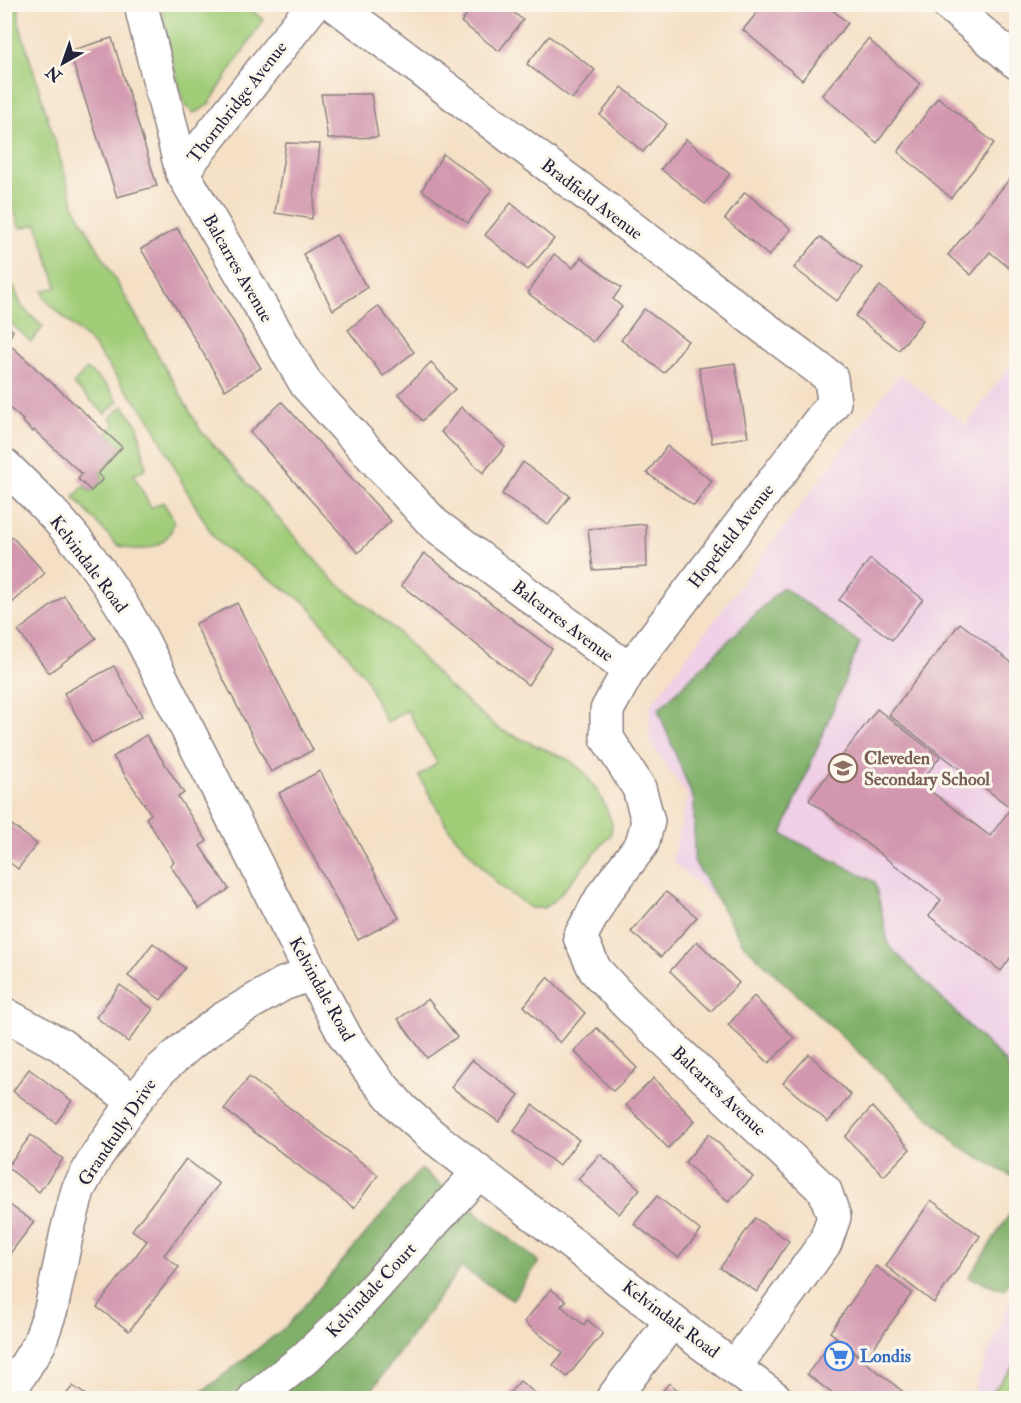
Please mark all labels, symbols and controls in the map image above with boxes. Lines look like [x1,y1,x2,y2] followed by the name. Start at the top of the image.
[33,33,93,93] north arrow
[183,36,293,168] street label: Thornbridge Avenue
[42,61,67,87] text: N
[536,154,647,245] street label: Bradfield Avenue
[197,210,278,327] street label: Balcarres Avenue
[683,479,780,593] street label: Hopefield Avenue
[45,511,133,618] street label: Kelvindale Road
[507,576,618,667] street label: Balcarres Avenue
[864,747,990,791] place label: Cleveden Secondary School
[827,752,859,784] school or university icon: Cleveden Secondary School
[283,933,360,1046] street label: Kelvindale Road
[666,1042,771,1141] street label: Balcarres Avenue
[73,1074,162,1190] street label: Grandtully Drive
[321,1238,421,1343] street label: Kelvindale Court
[617,1275,724,1364] street label: Kelvindale Road
[823,1340,855,1372] supermarket icon: Londis
[860,1345,911,1368] place label: Londis

